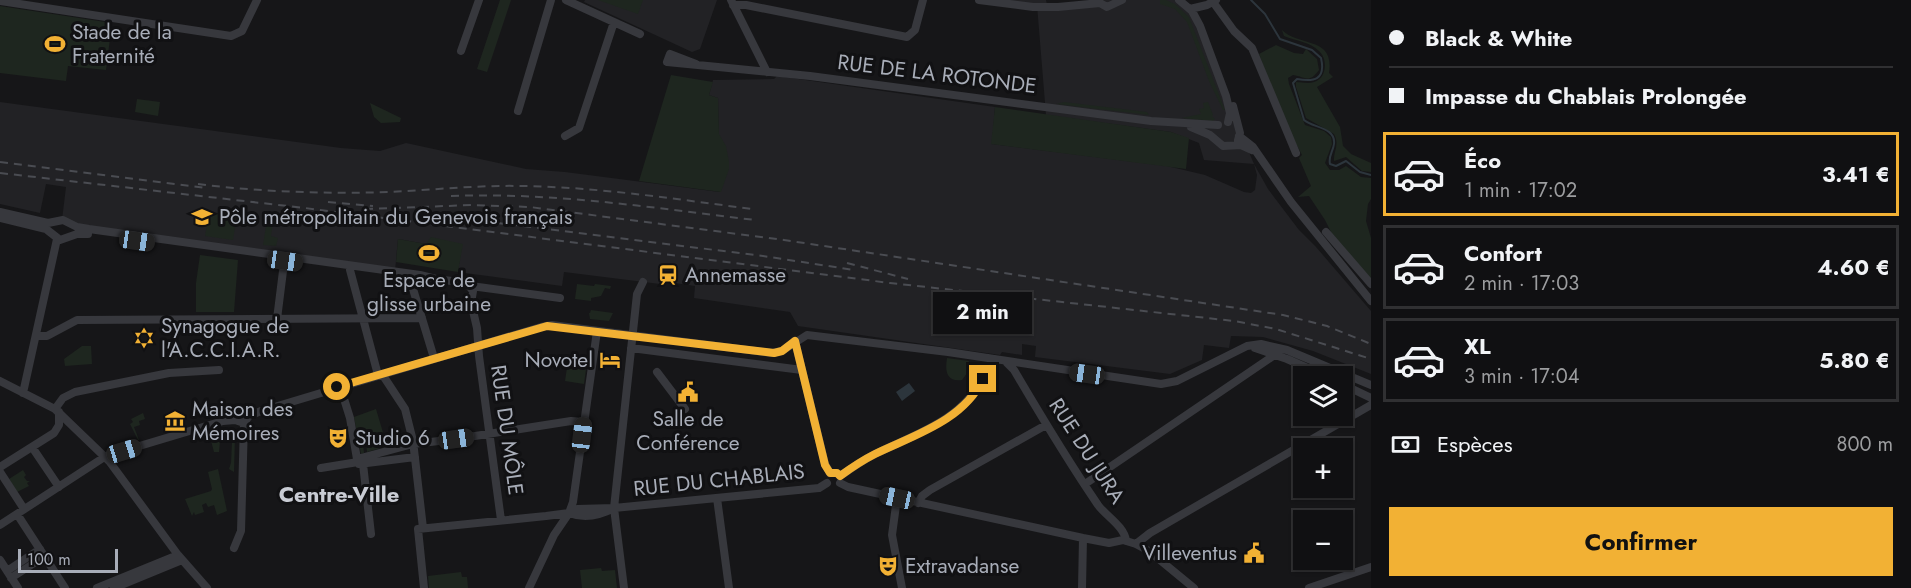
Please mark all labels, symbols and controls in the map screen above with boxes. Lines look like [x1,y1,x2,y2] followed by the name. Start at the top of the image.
[72,17,172,71] place label: Stade de la Fraternité
[1425,22,1572,54] text: Black & White
[43,32,67,56] sports icon: Stade de la Fraternité
[836,47,1038,101] street label: RUE DE LA ROTONDE
[1425,80,1747,112] text: Impasse du Chablais Prolongée
[1464,144,1501,176] text: Éco
[1392,147,1446,201] icon: car
[1822,158,1890,190] text: 3.41 €
[1464,176,1577,205] text: 1 min · 17:02
[219,202,572,232] place label: Pôle métropolitain du Genevois français
[190,205,214,229] school or university icon: Pôle métropolitain du Genevois français
[118,230,156,252] car
[1464,237,1542,269] text: Confort
[1392,240,1446,294] icon: car
[417,241,441,265] sports icon: Espace de glisse urbaine
[266,250,304,272] car
[1817,251,1890,283] text: 4.60 €
[685,260,786,290] place label: Annemasse
[656,263,680,287] station icon: Annemasse
[367,265,491,319] place label: Espace de glisse urbaine
[1464,269,1579,298] text: 2 min · 17:03
[934,292,1032,334] callout: 2 min
[956,298,1009,327] text: 2 min
[161,311,289,365] place label: Synagogue de l'A.C.C.I.A.R.
[132,326,156,350] synagogue icon: Synagogue de l'A.C.C.I.A.R.
[1464,330,1491,362] text: XL
[1392,333,1446,387] icon: car
[1819,344,1890,376] text: 5.80 €
[524,345,593,375] place label: Novotel
[598,348,622,372] hotel icon: Novotel
[1464,362,1579,391] text: 3 min · 17:04
[483,363,531,497] street label: RUE DU MÔLE
[1068,363,1106,385] car
[969,365,996,392] route end
[1293,366,1353,570] map controls
[1293,366,1353,426] button: layers
[323,373,350,400] route start
[676,380,700,404] public building icon: Salle de Conférence
[1042,392,1132,510] street label: RUE DU JURA
[192,394,293,448] place label: Maison des Mémoires
[636,404,740,458] place label: Salle de Conférence
[163,409,187,433] museum icon: Maison des Mémoires
[571,416,593,454] car
[355,423,430,453] place label: Studio 6
[326,426,350,450] theatre icon: Studio 6
[437,428,475,450] car
[1389,428,1422,461] icon: cash
[1437,428,1513,460] text: Espèces
[1836,430,1893,459] text: 800 m
[104,437,144,465] car
[1293,438,1353,498] button: +
[632,456,806,504] street label: RUE DU CHABLAIS
[279,478,399,510] district label: Centre-Ville
[878,485,916,511] car
[1389,507,1893,576] button: Confirmer
[1293,510,1353,570] button: −
[1142,538,1237,568] place label: Villeventus
[1242,541,1266,565] public building icon: Villeventus
[18,546,118,574] scale bar
[27,548,71,571] text: 100 m
[905,551,1020,581] place label: Extravadanse
[876,554,900,578] theatre icon: Extravadanse

